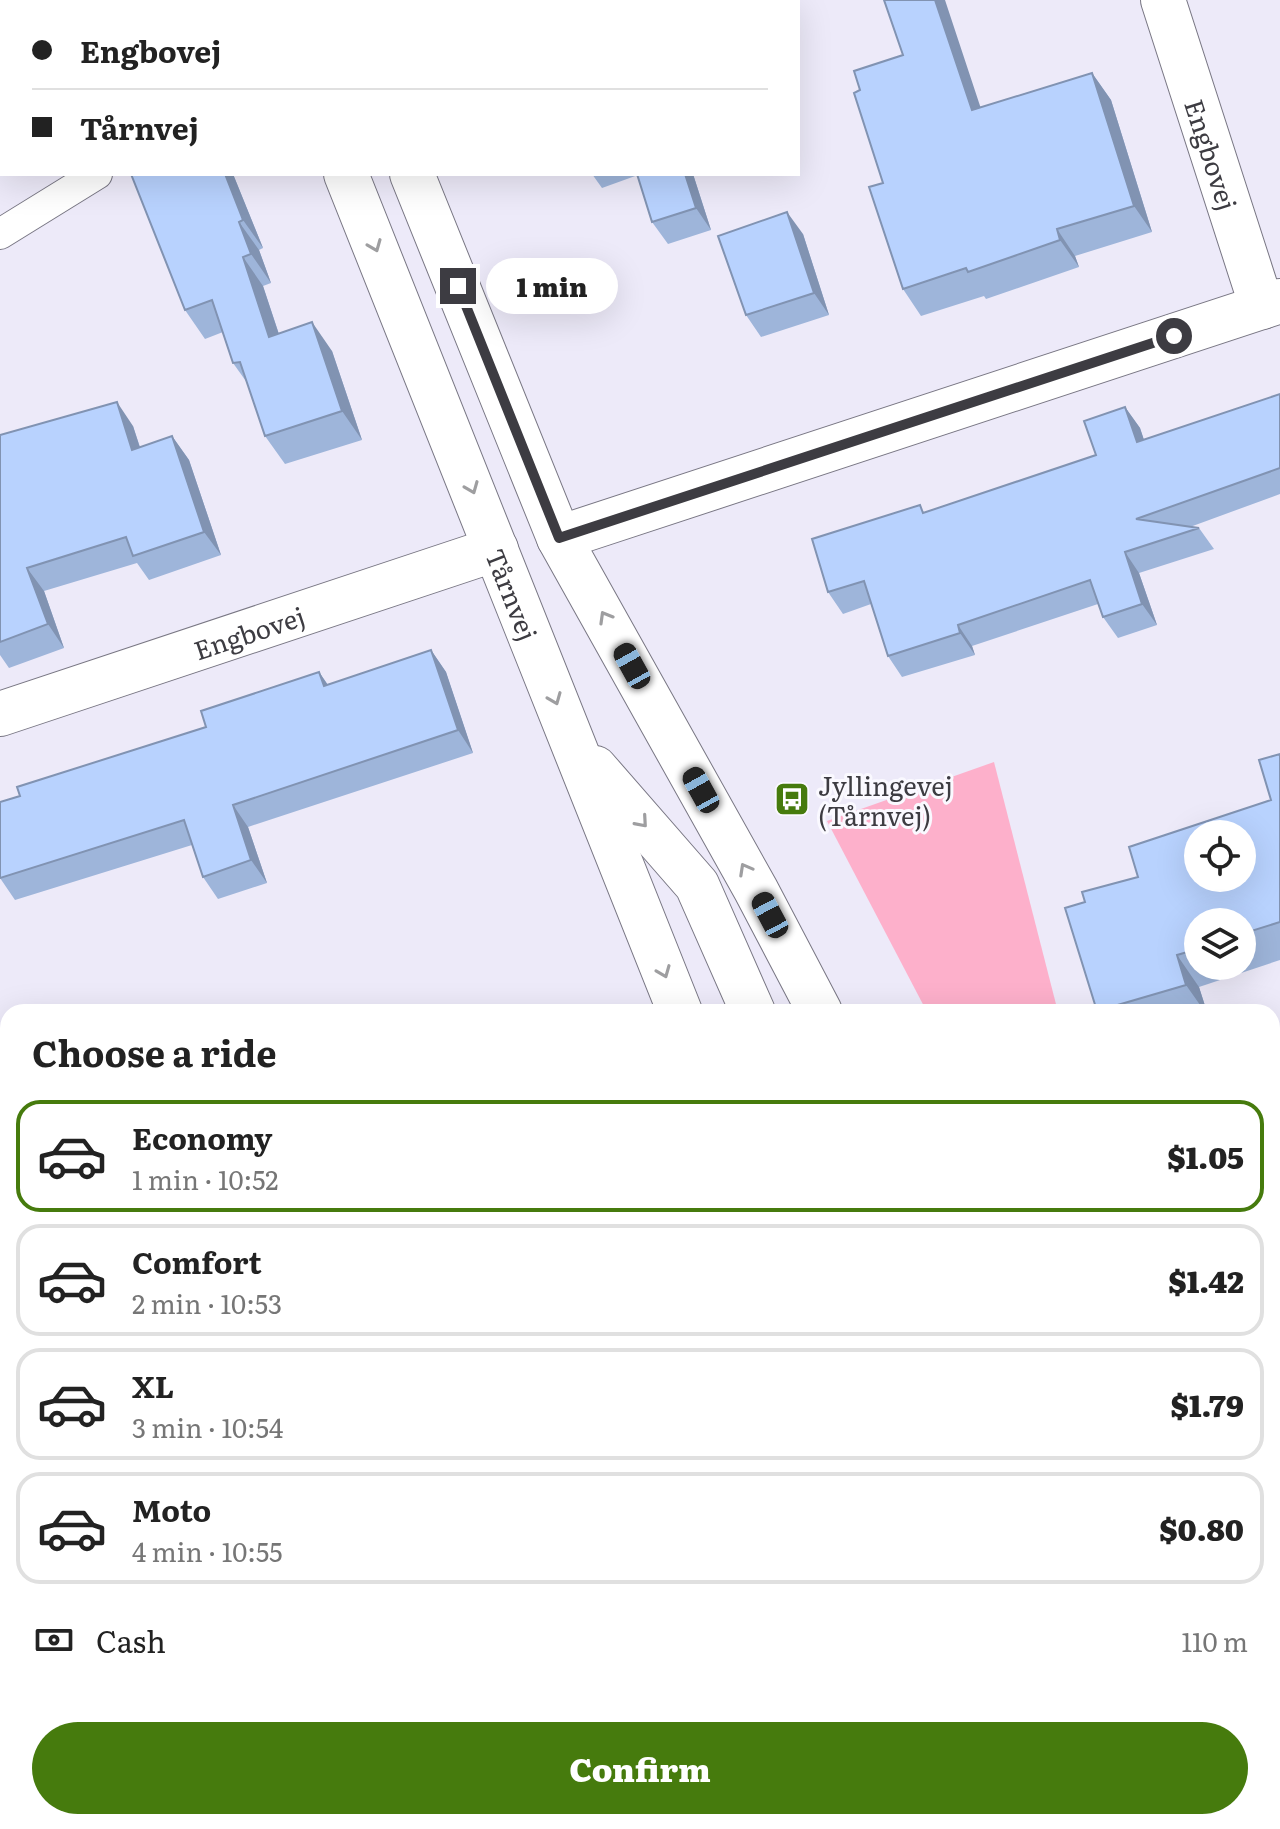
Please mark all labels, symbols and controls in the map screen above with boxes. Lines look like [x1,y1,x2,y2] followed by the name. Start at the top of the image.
[80,28,221,72] text: Engbovej
[1177,94,1249,215] street label: Engbovej
[80,105,199,149] text: Tårnvej
[365,238,382,252] one-way arrow
[486,258,618,314] callout: 1 min
[517,266,587,305] text: 1 min
[440,268,476,304] route end
[1156,318,1192,354] route start
[462,480,478,494] one-way arrow
[477,542,549,646] street label: Tårnvej
[188,595,309,668] street label: Engbovej
[599,611,615,626] one-way arrow
[610,639,654,693] car
[545,691,562,705] one-way arrow
[679,763,723,817] car
[818,765,953,834] place label: Jyllingevej (Tårnvej)
[773,780,811,818] bus stop icon: Jyllingevej (Tårnvej)
[632,812,647,827] one-way arrow
[1184,820,1256,980] map controls
[1184,820,1256,892] button: locate
[739,862,754,877] one-way arrow
[748,888,792,942] car
[1184,908,1256,980] button: layers
[654,964,671,978] one-way arrow
[32,1025,277,1078] text: Choose a ride
[132,1115,272,1159] text: Economy
[36,1120,108,1192] icon: car
[1167,1134,1244,1178] text: $1.05
[132,1159,278,1198] text: 1 min · 10:52
[132,1239,262,1283] text: Comfort
[36,1244,108,1316] icon: car
[1168,1258,1244,1302] text: $1.42
[132,1283,282,1322] text: 2 min · 10:53
[132,1363,174,1407] text: XL
[36,1368,108,1440] icon: car
[1171,1382,1244,1426] text: $1.79
[132,1407,283,1446] text: 3 min · 10:54
[132,1487,211,1531] text: Moto
[36,1492,108,1564] icon: car
[1159,1506,1244,1550] text: $0.80
[132,1531,282,1570] text: 4 min · 10:55
[32,1618,76,1662] icon: cash
[96,1618,166,1662] text: Cash
[1181,1621,1248,1660] text: 110 m
[32,1722,1248,1814] button: Confirm

